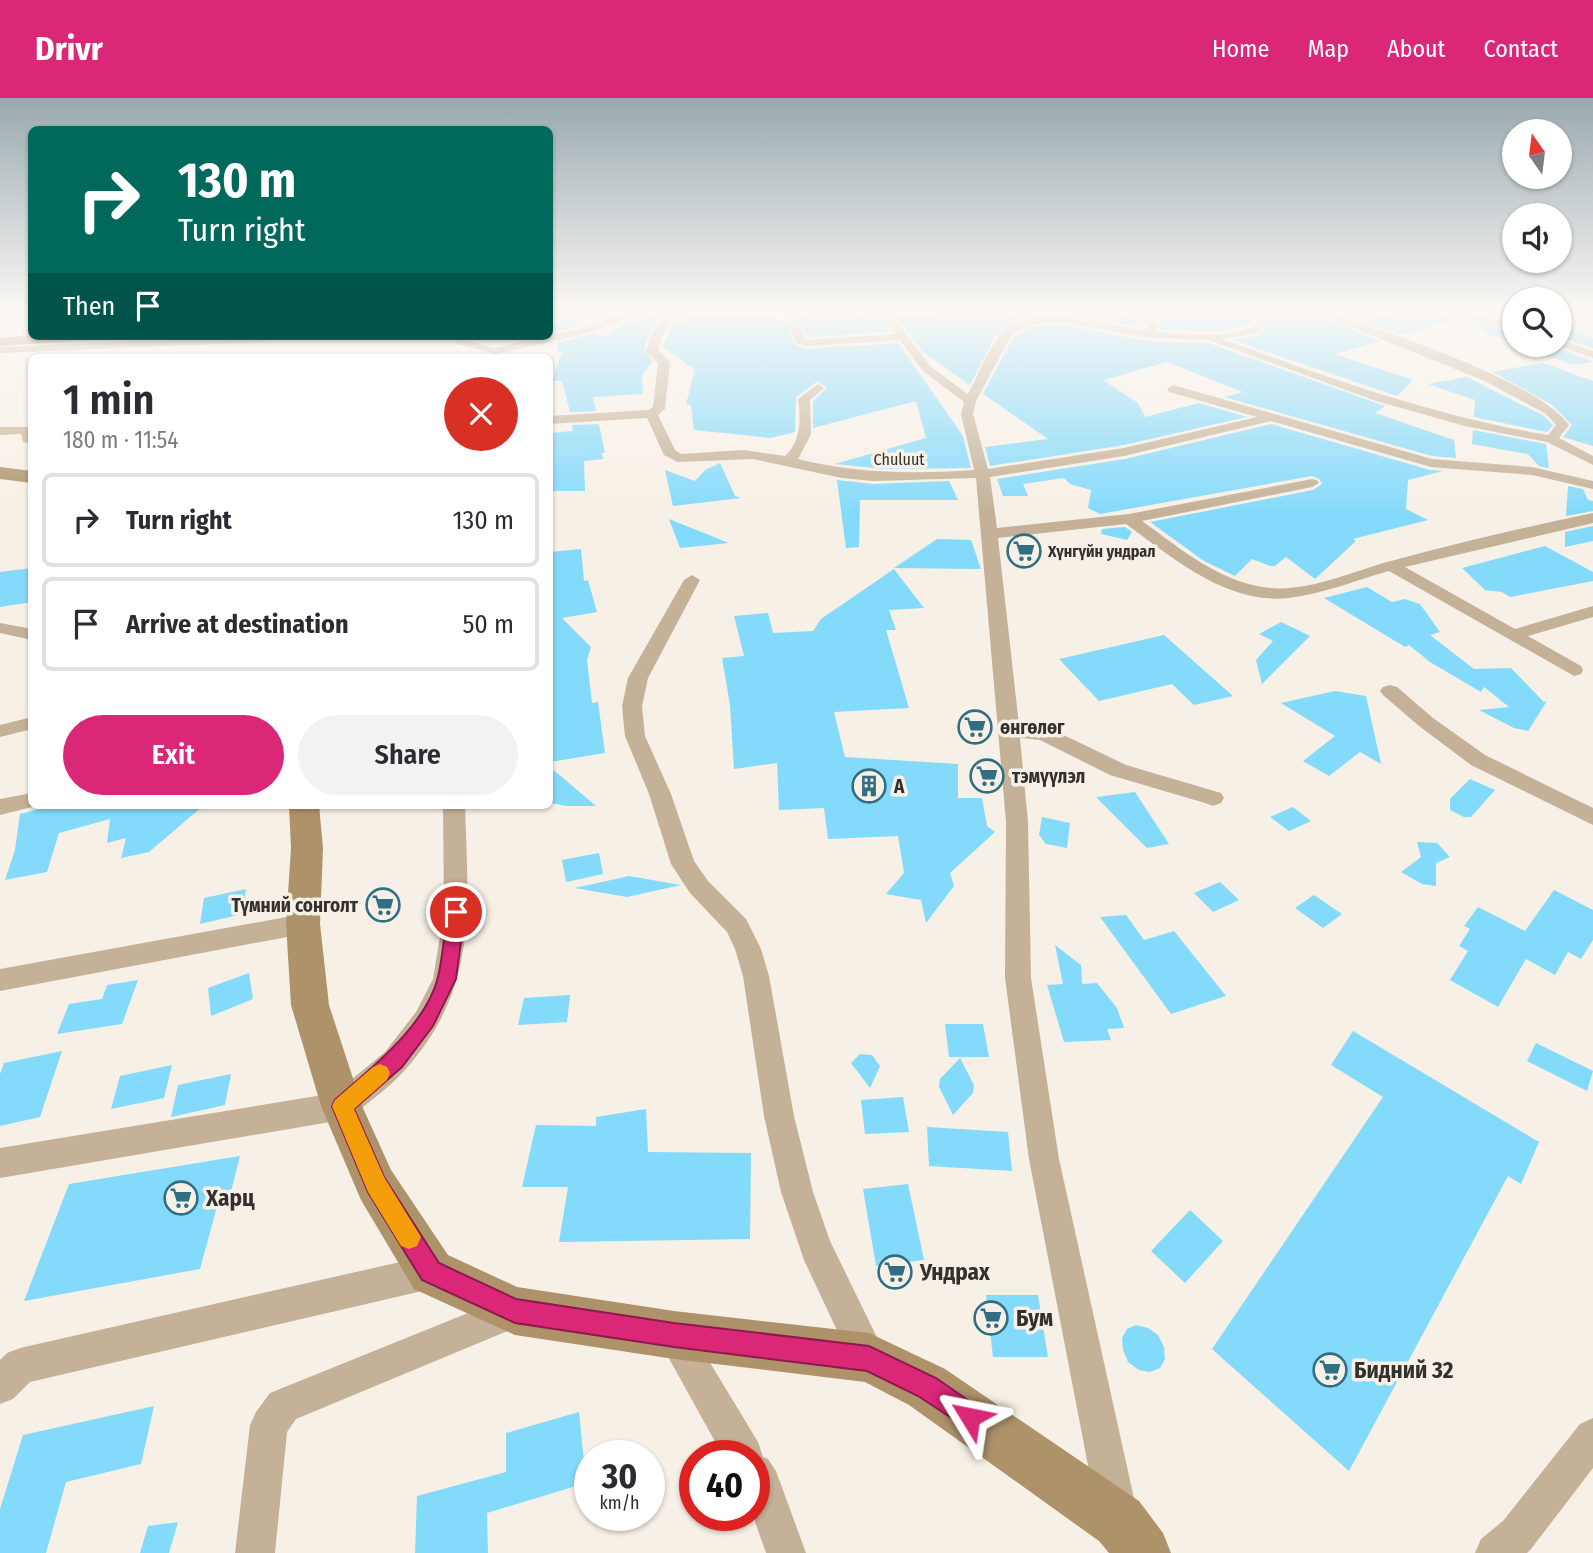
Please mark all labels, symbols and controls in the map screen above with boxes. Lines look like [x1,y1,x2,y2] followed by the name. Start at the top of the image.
[35,29,103,69] text: Drivr
[1212,35,1269,63] text: Home
[1307,35,1349,63] text: Map
[1387,35,1445,63] text: About
[1483,35,1558,63] text: Contact
[1502,119,1572,189] north arrow
[1502,119,1572,357] map controls
[178,151,296,210] text: 130 m
[63,154,154,245] icon: right
[1502,203,1572,273] button: sound
[178,211,305,249] text: Turn right
[129,287,167,325] icon: arrive
[1502,287,1572,357] button: search
[63,291,115,322] text: Then
[63,375,154,425] text: 1 min
[444,377,518,451] button: close
[63,426,179,454] text: 180 m · 11:54
[874,450,925,469] street label: Chuluut
[67,501,105,539] icon: right
[126,505,232,536] text: Turn right
[452,505,514,536] text: 130 m
[1005,532,1043,570] supermarket icon: Хүнгүйн ундрал
[1047,542,1155,561] place label: Хүнгүйн ундрал
[67,605,105,643] icon: arrive
[126,609,349,640] text: Arrive at destination
[462,609,514,640] text: 50 m
[956,708,994,746] supermarket icon: өнгөлөг
[63,715,284,795] button: Exit
[298,715,518,795] button: Share
[1000,716,1065,739] place label: өнгөлөг
[968,757,1006,795] supermarket icon: тэмүүлэл
[1012,765,1085,788] place label: тэмүүлэл
[850,767,888,805] building icon: A
[893,775,905,798] place label: A
[426,882,486,942] pin
[364,886,402,924] supermarket icon: Түмний сонголт
[437,893,475,931] icon: arrive
[232,894,359,917] place label: Түмний сонголт
[162,1179,200,1217] supermarket icon: Харц
[205,1184,255,1212] place label: Харц
[876,1253,914,1291] supermarket icon: Ундрах
[919,1258,991,1286] place label: Ундрах
[972,1299,1010,1337] supermarket icon: Бум
[1016,1304,1053,1332] place label: Бум
[1311,1351,1349,1389] supermarket icon: Бидний 32
[1354,1356,1454,1384] place label: Бидний 32
[933,1380,1007,1454] position arrow
[679,1440,770,1531] speed limit sign: 40
[602,1455,637,1497] text: 30
[599,1492,640,1514] text: km/h

